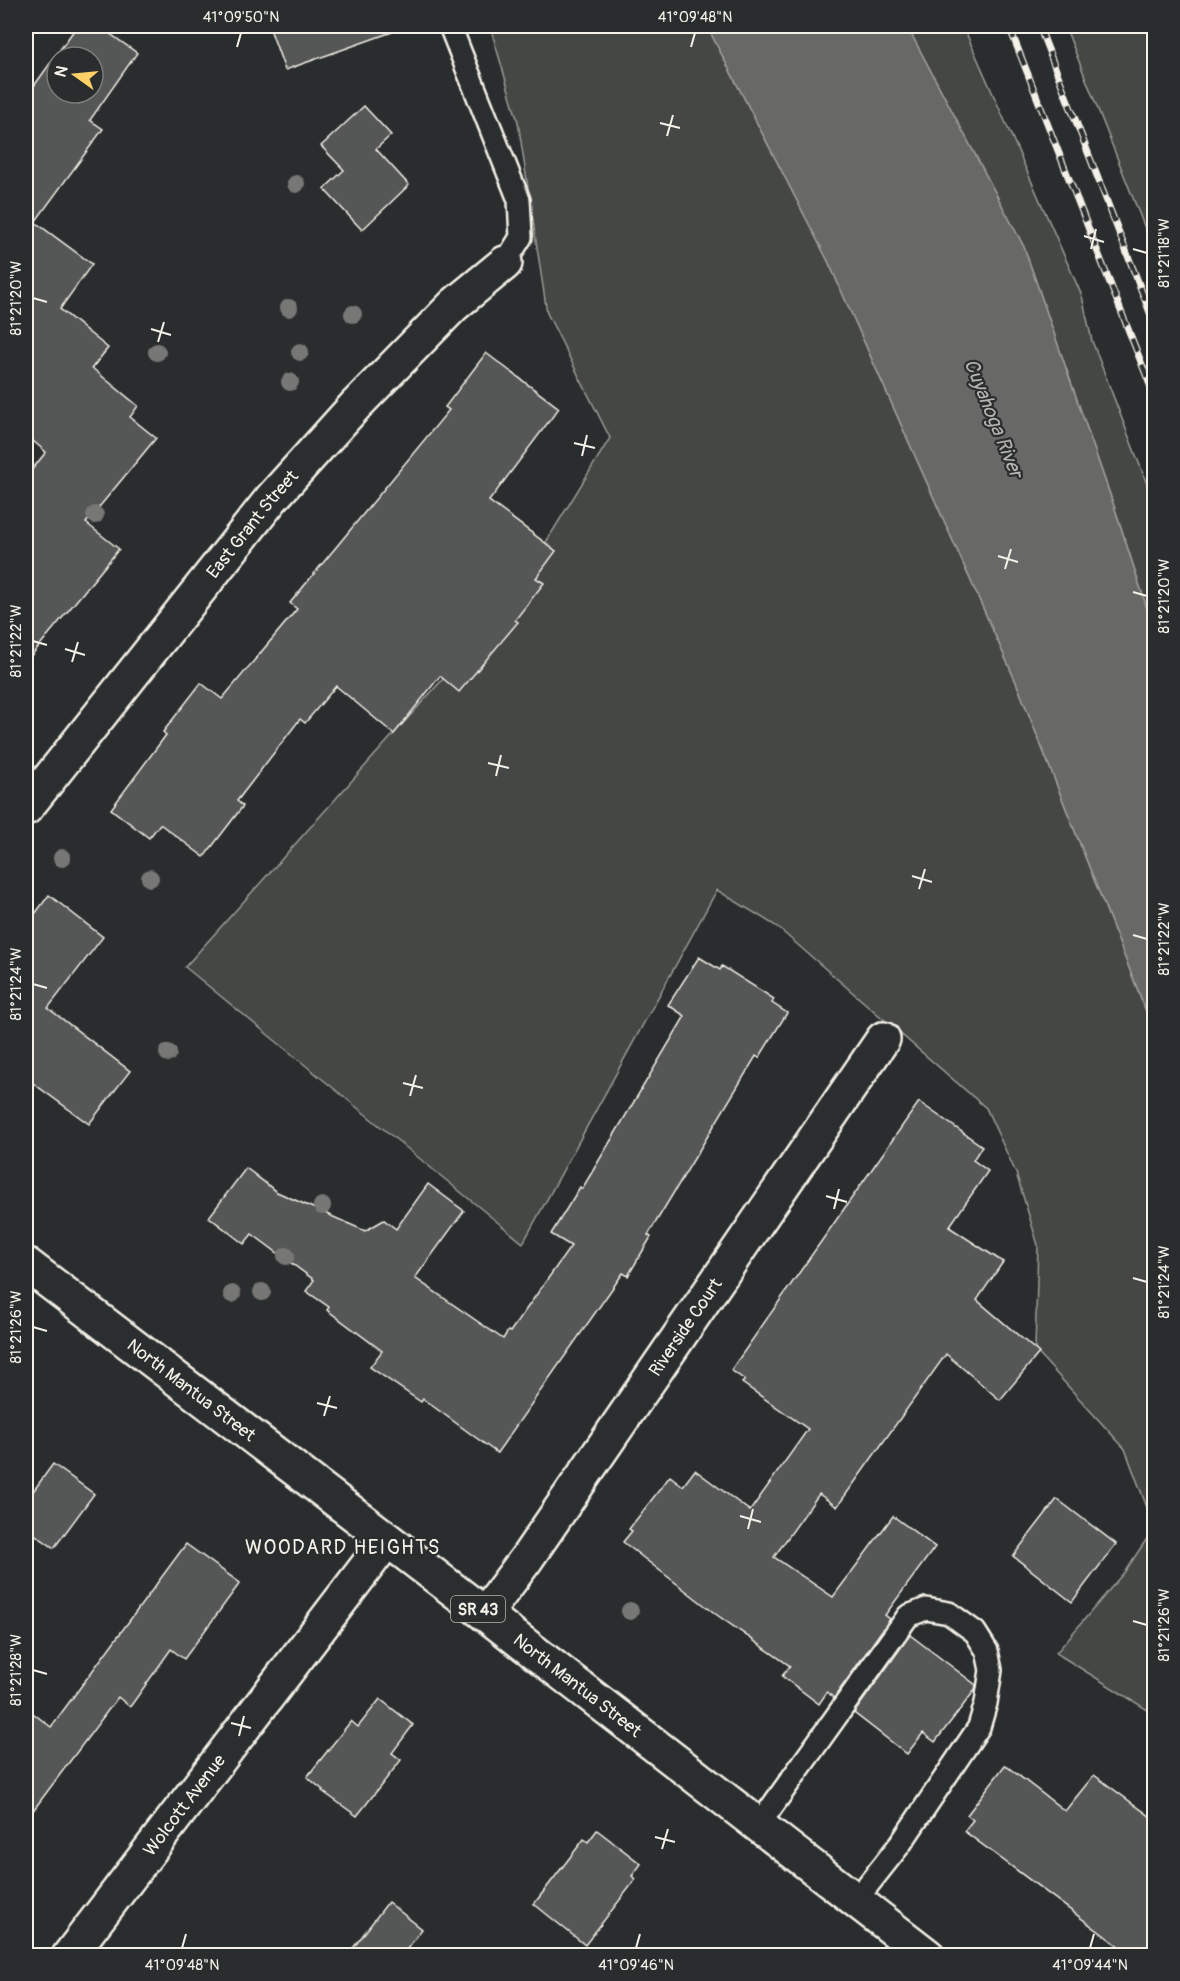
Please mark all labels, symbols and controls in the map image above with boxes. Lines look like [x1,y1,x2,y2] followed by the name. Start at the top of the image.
[203,8,279,27] text: 41°09'50"N
[658,8,732,27] text: 41°09'48"N
[45,45,105,105] north arrow
[50,63,73,79] text: N
[1155,218,1174,288] text: 81°21'18"W
[7,260,26,335] text: 81°21'20"W
[958,355,1030,484] water label: Cuyahoga River
[202,465,304,583] street label: East Grant Street
[1155,558,1174,633] text: 81°21'20"W
[7,604,26,677] text: 81°21'22"W
[1155,902,1174,975] text: 81°21'22"W
[7,947,26,1021] text: 81°21'24"W
[1155,1245,1174,1319] text: 81°21'24"W
[644,1273,728,1381] street label: Riverside Court
[7,1290,26,1364] text: 81°21'26"W
[122,1334,261,1447] street label: North Mantua Street
[245,1535,441,1560] district label: WOODARD HEIGHTS
[1155,1588,1174,1662] text: 81°21'26"W
[451,1596,505,1622] road number: SR 43
[508,1629,647,1743] street label: North Mantua Street
[7,1634,26,1706] text: 81°21'28"W
[139,1750,231,1861] street label: Wolcott Avenue
[145,1956,219,1975] text: 41°09'48"N
[598,1956,674,1975] text: 41°09'46"N
[1052,1956,1128,1975] text: 41°09'44"N

